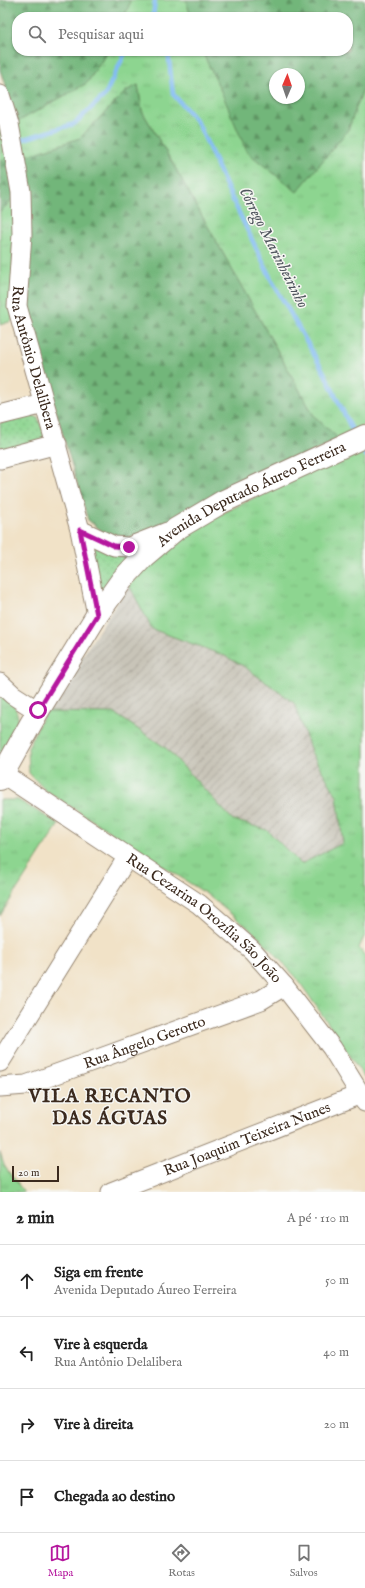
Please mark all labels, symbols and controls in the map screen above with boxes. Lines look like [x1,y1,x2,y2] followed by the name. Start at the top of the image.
[12,12,353,56] search box
[26,23,48,45] icon: search
[58,25,144,44] text: Pesquisar aqui
[269,68,305,104] north arrow
[234,184,312,312] water label: Córrego Marinheirinho
[7,285,61,432] street label: Rua Antônio Delalibera
[152,437,349,551] street label: Avenida Deputado Áureo Ferreira
[120,538,138,556] route end
[29,701,47,719] route start
[123,849,286,987] street label: Rua Cezarina Orozília São João
[81,1011,208,1073] street label: Rua Ângelo Gerotto
[28,1085,191,1131] district label: VILA RECANTO DAS ÁGUAS
[161,1097,333,1180] street label: Rua Joaquim Teixeira Nunes
[12,1164,59,1183] scale bar
[18,1166,39,1180] text: 20 m
[16,1208,54,1229] text: 2 min
[287,1210,349,1227] text: A pé · 110 m
[54,1263,143,1282] text: Siga em frente
[16,1270,38,1292] icon: ahead
[325,1272,349,1289] text: 50 m
[54,1282,237,1299] text: Avenida Deputado Áureo Ferreira
[54,1335,147,1354] text: Vire à esquerda
[16,1342,38,1364] icon: left
[323,1344,349,1361] text: 40 m
[54,1354,182,1371] text: Rua Antônio Delalibera
[16,1414,38,1436] icon: right
[54,1415,133,1434] text: Vire à direita
[324,1416,349,1433] text: 20 m
[16,1486,38,1508] icon: arrive
[54,1487,175,1506] text: Chegada ao destino
[47,1542,73,1580] tab: Mapa
[168,1542,195,1580] tab: Rotas
[290,1542,318,1580] tab: Salvos

